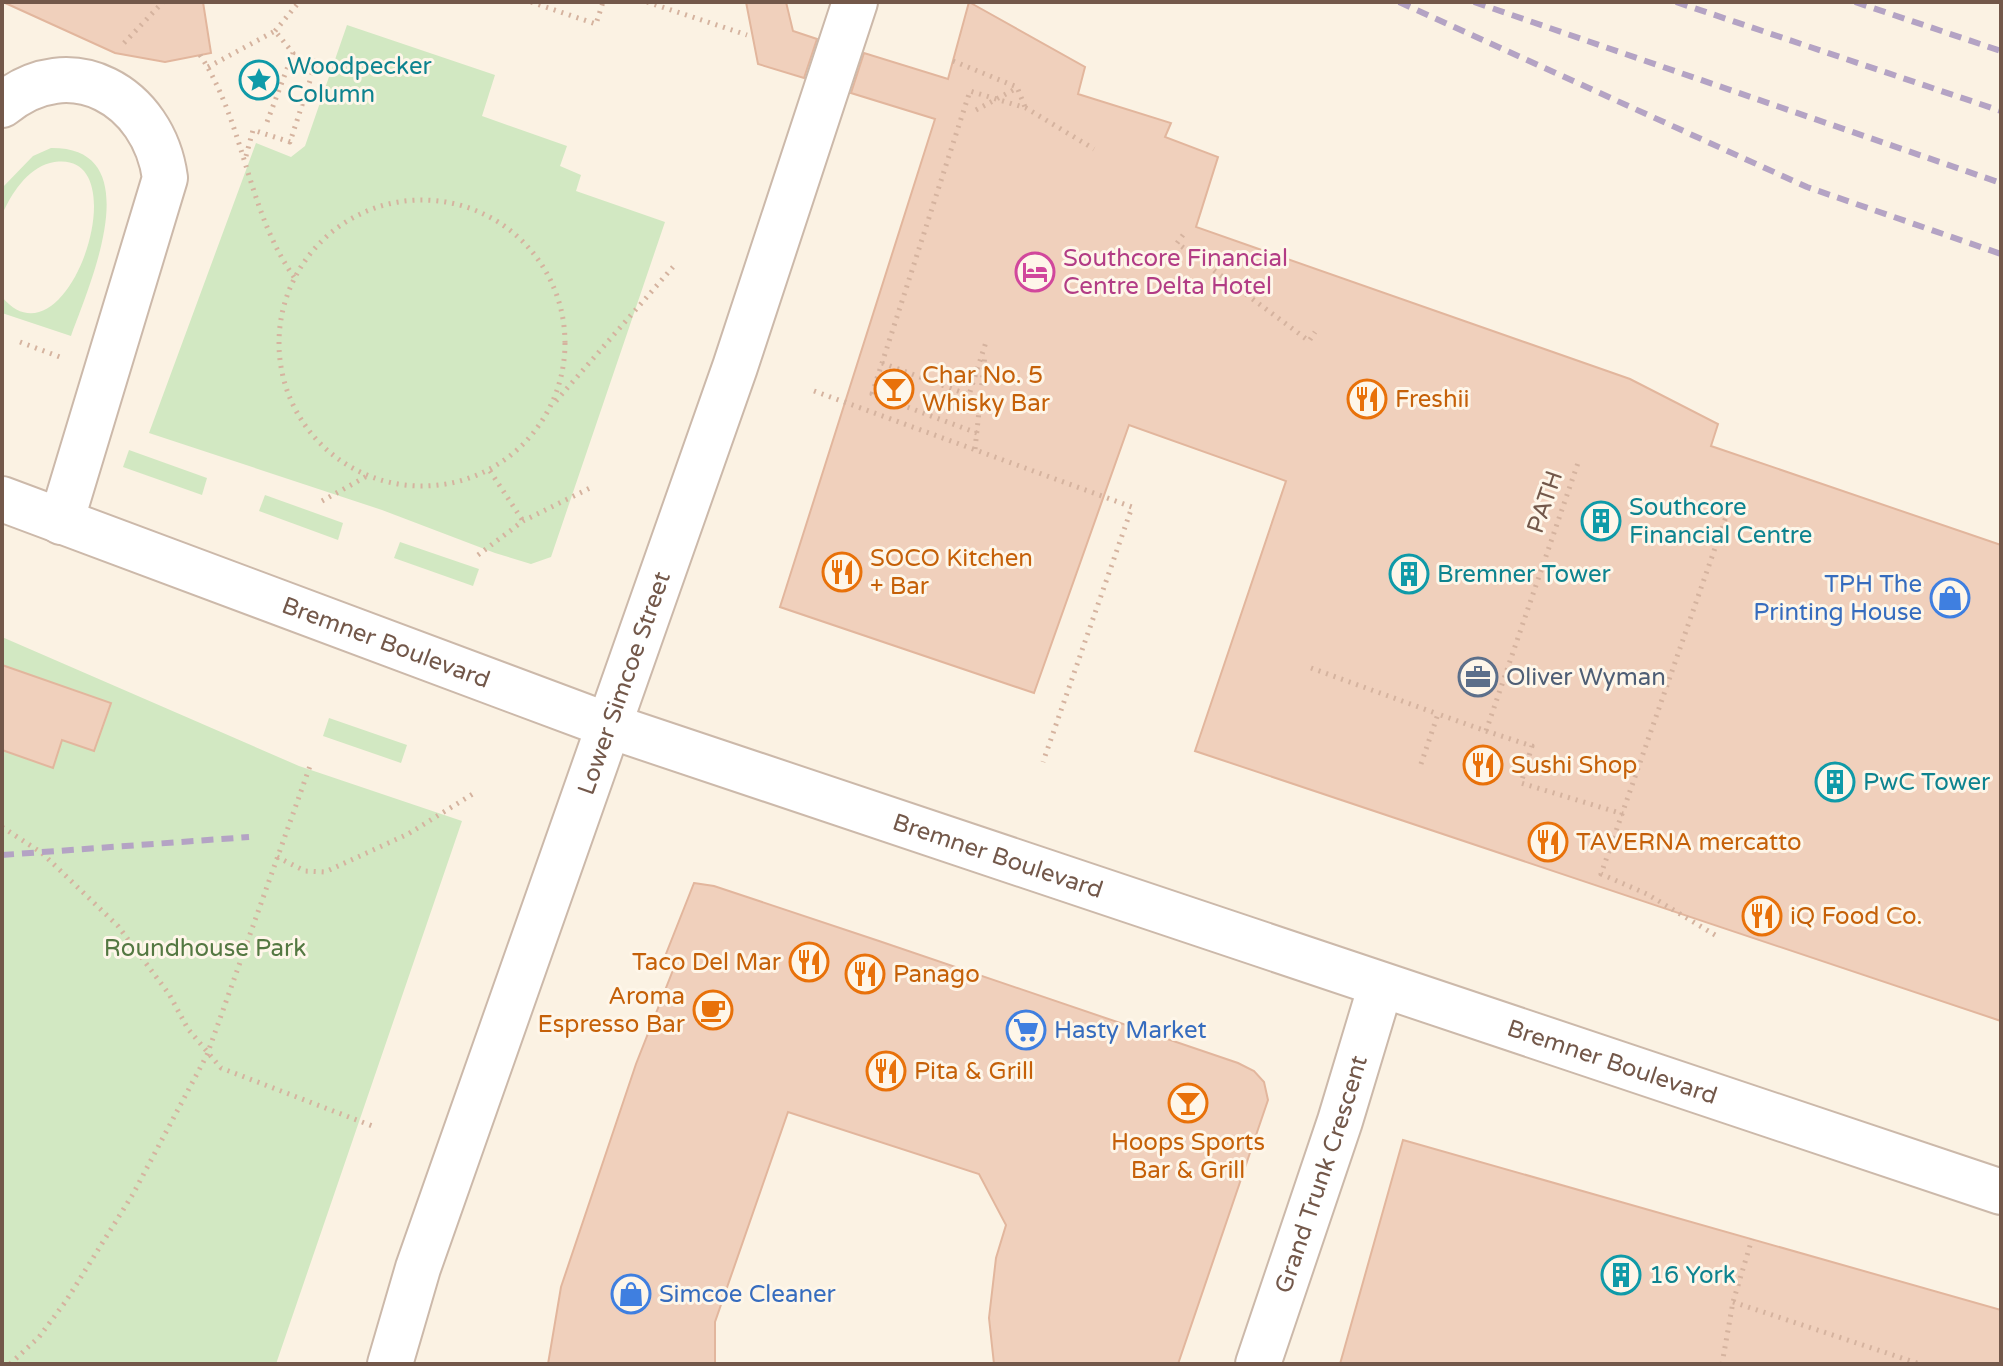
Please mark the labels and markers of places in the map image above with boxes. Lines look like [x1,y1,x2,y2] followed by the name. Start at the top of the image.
[287,52,432,109] place label: Woodpecker Column
[238,59,280,101] place icon: Woodpecker Column
[1063,244,1288,301] place label: Southcore Financial Centre Delta Hotel
[1014,251,1056,293] hotel icon: Southcore Financial Centre Delta Hotel
[922,361,1051,418] place label: Char No. 5 Whisky Bar
[873,368,915,410] bar icon: Char No. 5 Whisky Bar
[1346,378,1388,420] restaurant icon: Freshii
[1395,385,1469,414] place label: Freshii
[1629,493,1812,550] place label: Southcore Financial Centre
[1580,500,1622,542] building icon: Southcore Financial Centre
[870,544,1033,601] place label: SOCO Kitchen + Bar
[821,551,863,593] restaurant icon: SOCO Kitchen + Bar
[1388,553,1430,595] building icon: Bremner Tower
[1437,560,1611,589] place label: Bremner Tower
[1753,570,1922,627] place label: TPH The Printing House
[1929,577,1971,619] shop icon: TPH The Printing House
[1457,656,1499,698] office icon: Oliver Wyman
[1506,663,1666,692] place label: Oliver Wyman
[1462,744,1504,786] restaurant icon: Sushi Shop
[1511,751,1637,780] place label: Sushi Shop
[1814,761,1856,803] building icon: PwC Tower
[1863,768,1991,797] place label: PwC Tower
[1527,821,1569,863] restaurant icon: TAVERNA mercatto
[1576,828,1802,857] place label: TAVERNA mercatto
[1741,895,1783,937] restaurant icon: iQ Food Co.
[1790,902,1923,931] place label: iQ Food Co.
[788,941,830,983] restaurant icon: Taco Del Mar
[632,948,782,977] place label: Taco Del Mar
[844,953,886,995] restaurant icon: Panago
[893,960,980,989] place label: Panago
[538,982,686,1039] place label: Aroma Espresso Bar
[692,989,734,1031] cafe icon: Aroma Espresso Bar
[1005,1009,1047,1051] supermarket icon: Hasty Market
[1054,1016,1207,1045] place label: Hasty Market
[865,1050,907,1092] restaurant icon: Pita & Grill
[914,1057,1034,1086] place label: Pita & Grill
[1167,1082,1209,1124] bar icon: Hoops Sports Bar & Grill
[1111,1128,1265,1185] place label: Hoops Sports Bar & Grill
[1600,1254,1642,1296] building icon: 16 York
[1649,1261,1736,1290] place label: 16 York
[610,1273,652,1315] shop icon: Simcoe Cleaner
[659,1280,837,1309] place label: Simcoe Cleaner

